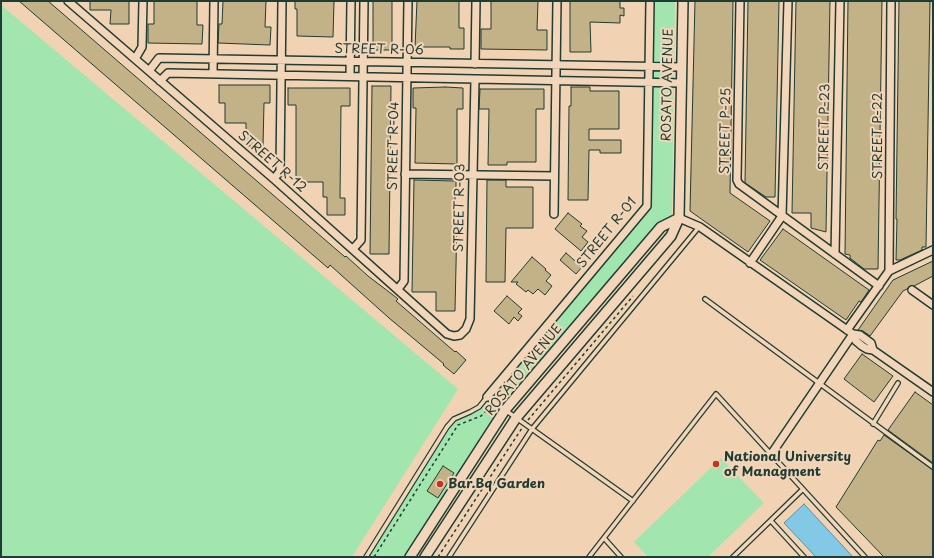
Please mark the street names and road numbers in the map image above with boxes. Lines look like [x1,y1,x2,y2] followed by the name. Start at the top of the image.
[659,28,677,142] street label: ROSATO AVENUE
[334,41,424,59] street label: STREET R-06
[816,84,834,170] street label: STREET P-23
[717,88,735,174] street label: STREET P-25
[870,93,886,179] street label: STREET P-22
[385,101,403,191] street label: STREET R-04
[234,128,310,196] street label: STREET R-12
[451,164,469,252] street label: STREET R-03
[574,195,640,271] street label: STREET R-01
[482,321,566,419] street label: ROSATO AVENUE

